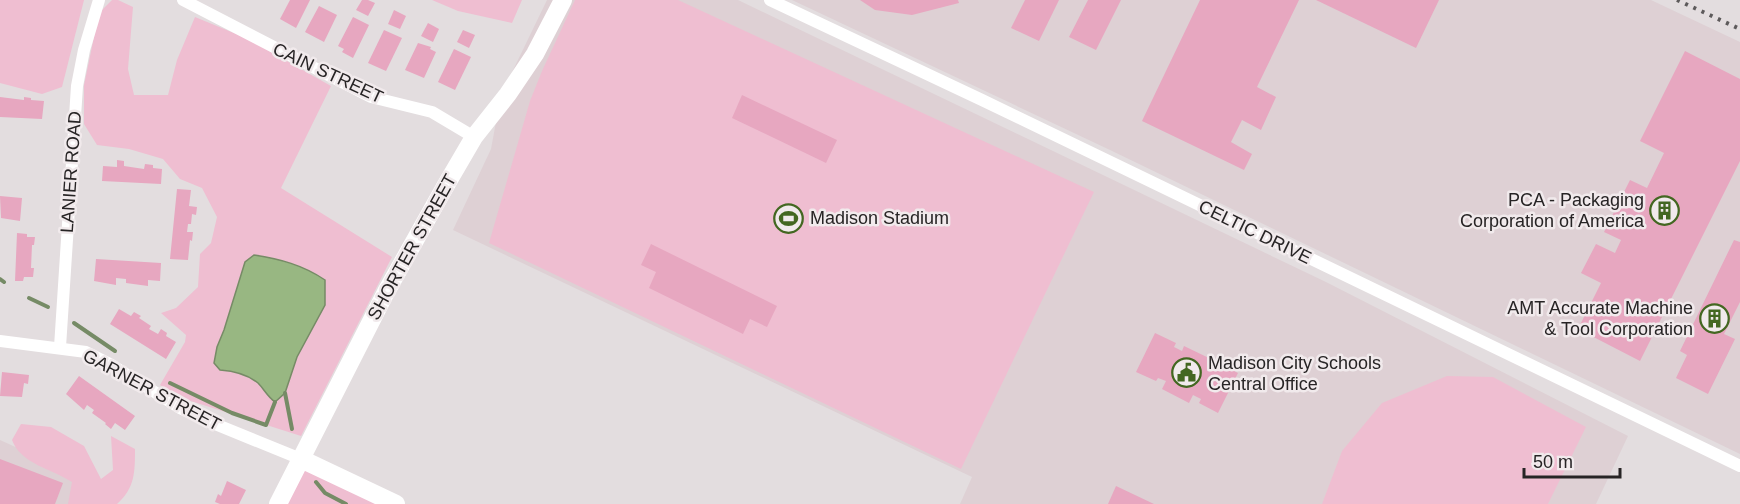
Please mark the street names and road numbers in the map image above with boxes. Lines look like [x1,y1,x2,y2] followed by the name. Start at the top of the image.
[270,39,386,107] street label: CAIN STREET
[57,110,85,234] street label: LANIER ROAD
[364,171,460,323] street label: SHORTER STREET
[1195,196,1315,268] street label: CELTIC DRIVE
[80,345,224,435] street label: GARNER STREET

